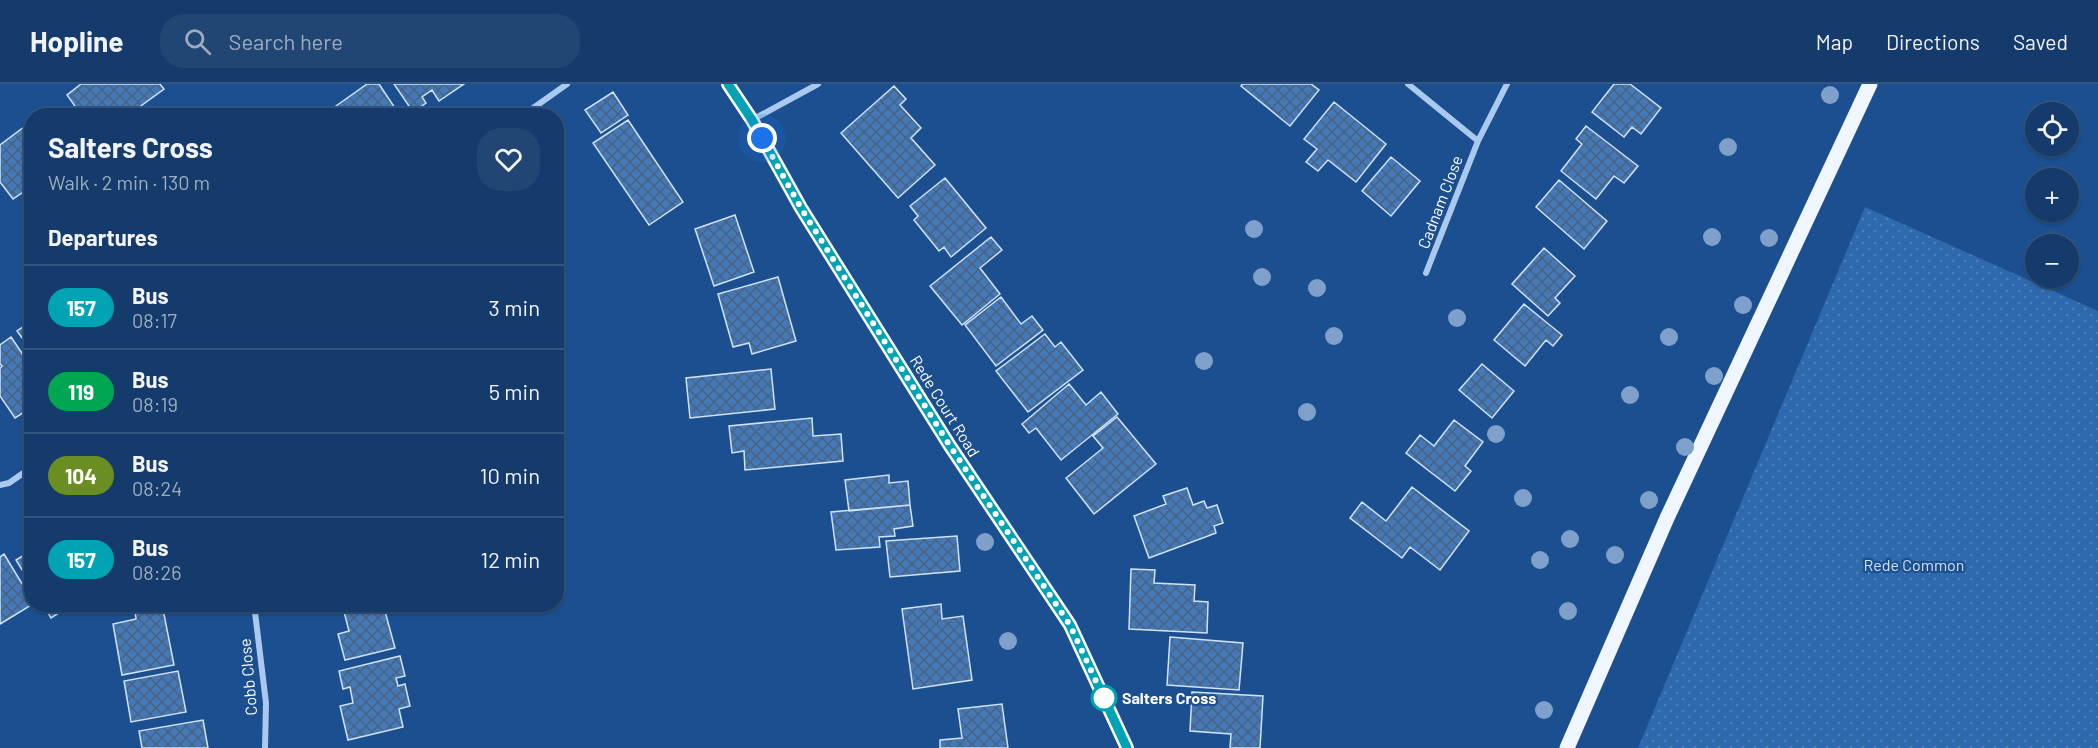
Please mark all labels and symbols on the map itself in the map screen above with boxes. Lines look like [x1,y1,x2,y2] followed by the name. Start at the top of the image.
[747,123,777,153] your location
[1413,153,1466,251] street label: Cadnam Close
[907,351,984,460] street label: Rede Court Road
[1864,555,1964,574] park label: Rede Common
[235,638,260,716] street label: Cobb Close
[1091,685,1117,711] marker: Salters Cross
[1122,688,1216,707] place label: Salters Cross

